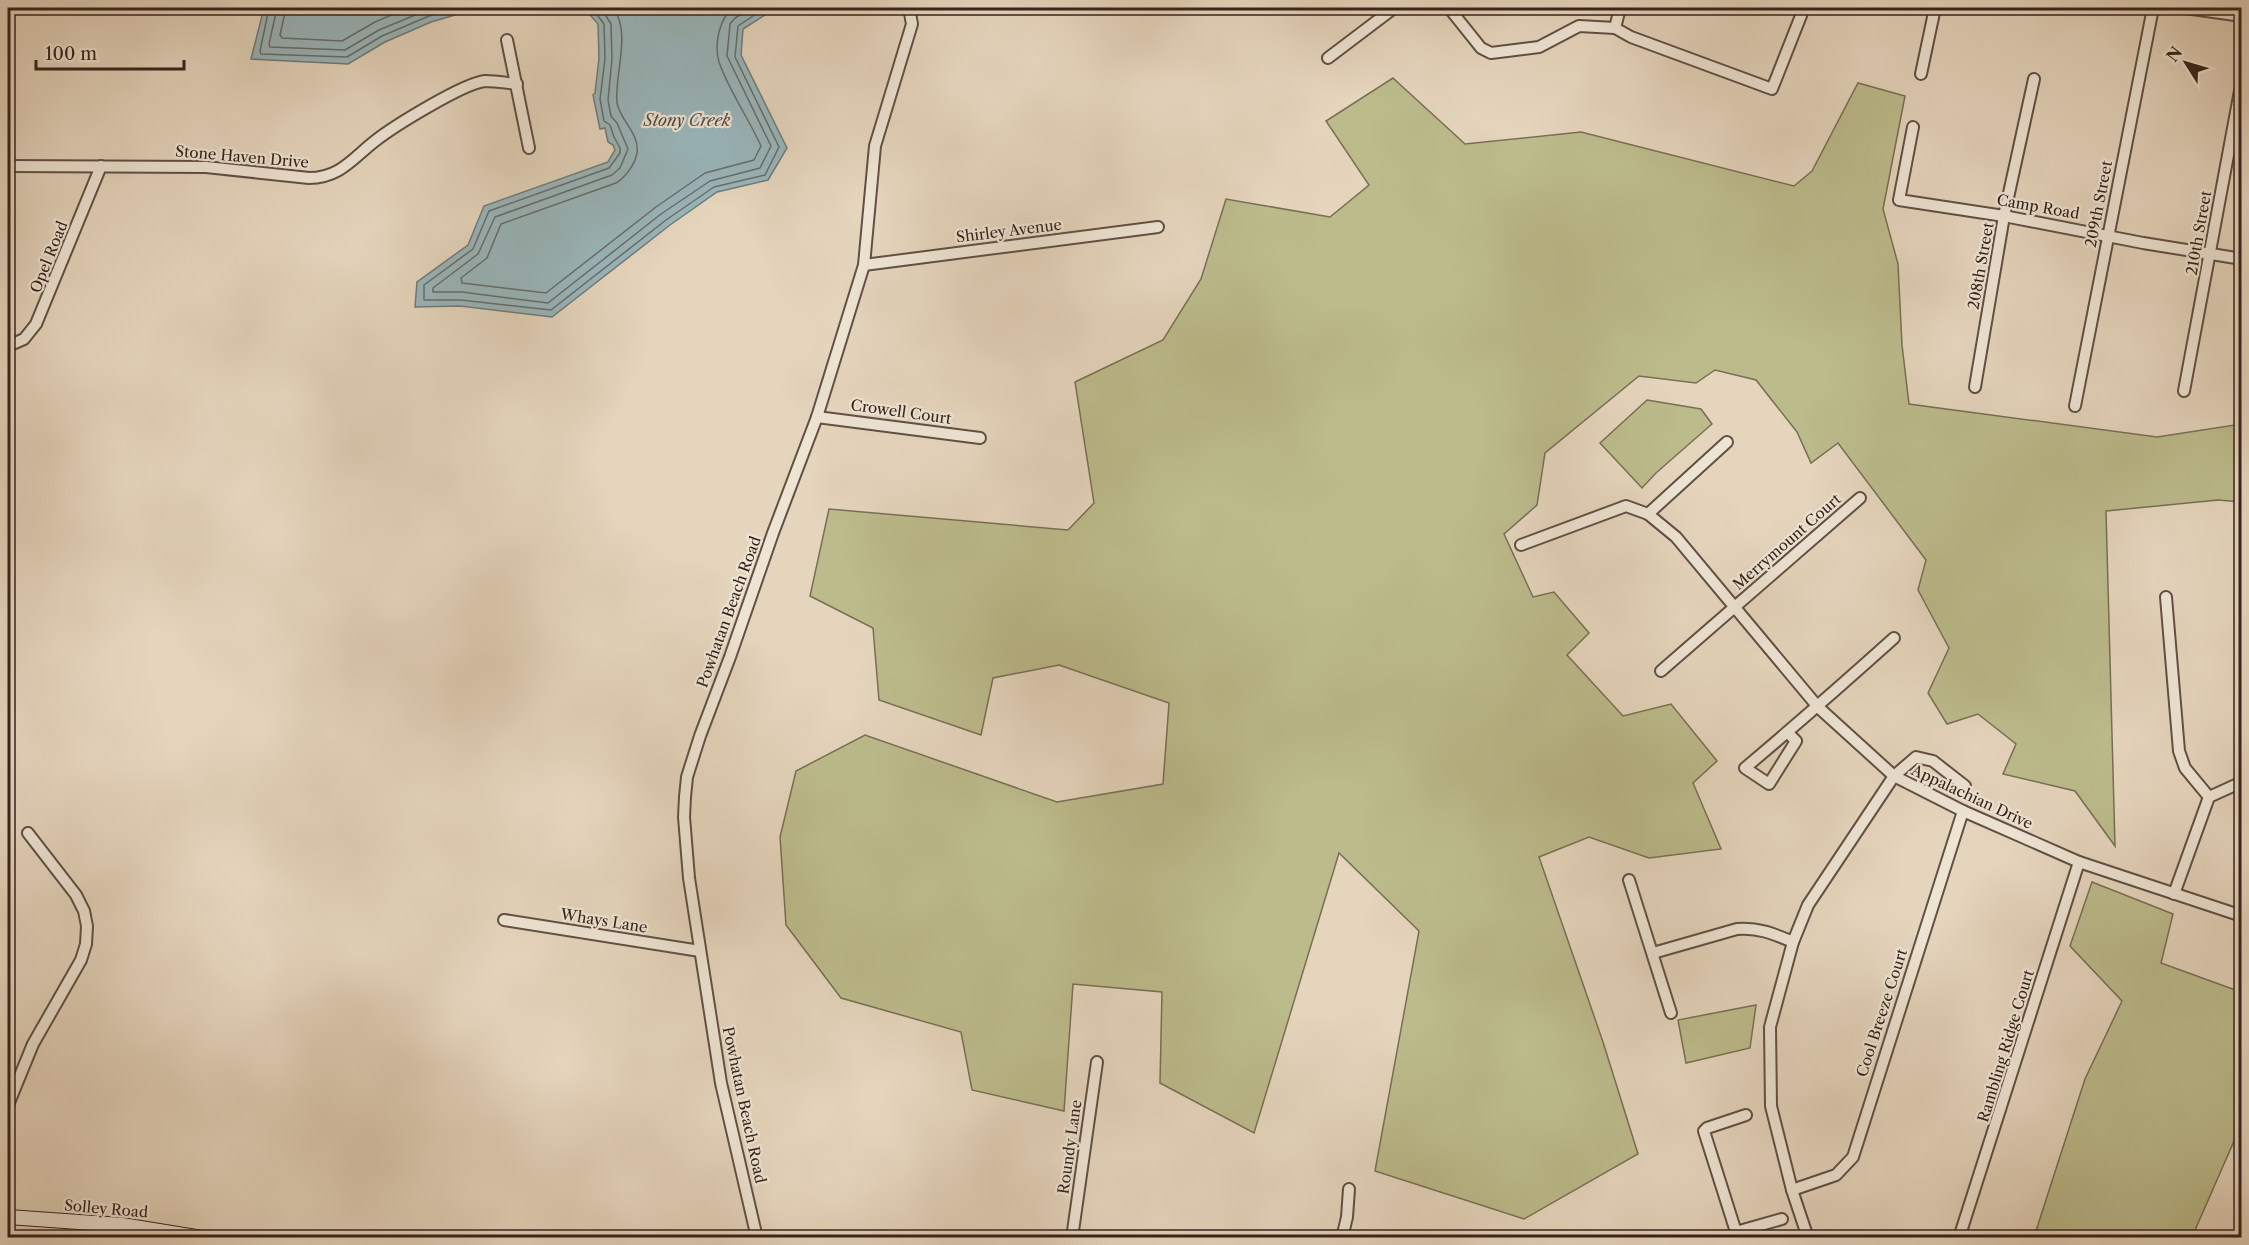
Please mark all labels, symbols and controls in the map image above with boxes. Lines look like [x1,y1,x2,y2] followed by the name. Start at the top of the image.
[36,33,184,71] scale bar
[2156,33,2216,93] north arrow
[2162,42,2186,66] text: N
[45,43,97,65] text: 100 m
[643,110,731,130] water label: Stony Creek
[174,141,310,172] street label: Stone Haven Drive
[2081,158,2116,249] street label: 209th Street
[2182,188,2215,277] street label: 210th Street
[1995,190,2081,223] street label: Camp Road
[955,215,1063,246] street label: Shirley Avenue
[26,218,72,295] street label: Opel Road
[1963,220,1998,311] street label: 208th Street
[850,395,953,428] street label: Crowell Court
[1729,489,1845,594] street label: Merrymount Court
[692,534,765,690] street label: Powhatan Beach Road
[1907,760,2036,833] street label: Appalachian Drive
[558,904,649,937] street label: Whays Lane
[1852,946,1911,1079] street label: Cool Breeze Court
[1973,967,2038,1125] street label: Rambling Ridge Court
[719,1025,770,1185] street label: Powhatan Beach Road
[1053,1099,1086,1195] street label: Roundy Lane
[63,1195,149,1222] street label: Solley Road

